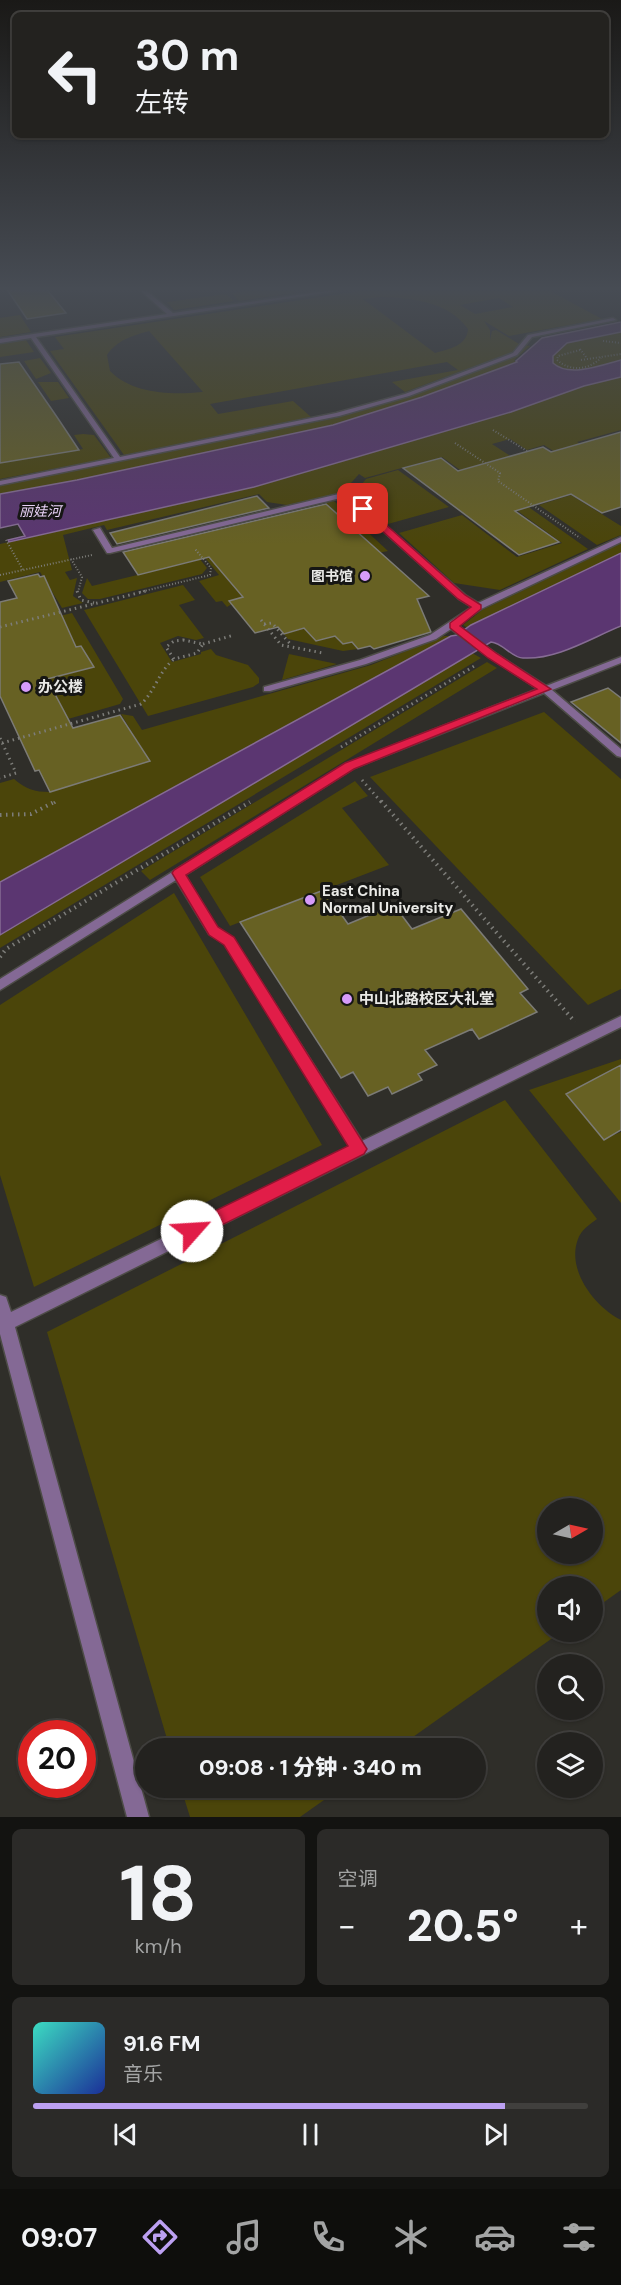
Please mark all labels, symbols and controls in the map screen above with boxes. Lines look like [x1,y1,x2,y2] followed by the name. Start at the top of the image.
[135,28,239,83] text: 30 m
[36,36,114,114] icon: left
[135,85,189,120] text: 左转
[337,483,388,534] pin
[346,492,379,525] icon: arrive
[19,502,64,520] water label: 丽娃河
[311,567,353,585] place label: 图书馆
[358,569,372,583] marker: 图书馆
[38,677,83,697] place label: 办公楼
[19,680,33,694] marker: 办公楼
[322,881,453,918] place label: East China Normal University
[303,893,317,907] marker: East China Normal University
[359,989,494,1009] place label: 中山北路校区大礼堂
[340,992,354,1006] marker: 中山北路校区大礼堂
[160,1199,224,1263] position arrow
[537,1498,603,1564] north arrow
[537,1498,603,1798] map controls
[537,1576,603,1642] button: sound
[537,1654,603,1720] button: search
[18,1720,96,1798] speed limit sign: 20
[537,1732,603,1798] button: layers
[199,1753,422,1782] text: 09:08 · 1 分钟 · 340 m
[119,1843,197,1944] text: 18
[338,1866,378,1892] text: 空调
[407,1896,519,1955] text: 20.5°
[338,1904,356,1947] text: −
[570,1904,588,1947] text: +
[135,1933,182,1959] text: km/h
[123,2029,201,2058] text: 91.6 FM
[123,2061,163,2087] text: 音乐
[109,2118,142,2151] icon: previous
[294,2118,327,2151] icon: pause
[479,2118,512,2151] icon: next
[139,2216,181,2258] icon: directions
[223,2216,265,2258] icon: music
[307,2216,349,2258] icon: phone
[390,2216,432,2258] icon: climate
[474,2216,516,2258] icon: car
[558,2216,600,2258] icon: filters
[21,2220,97,2255] text: 09:07

